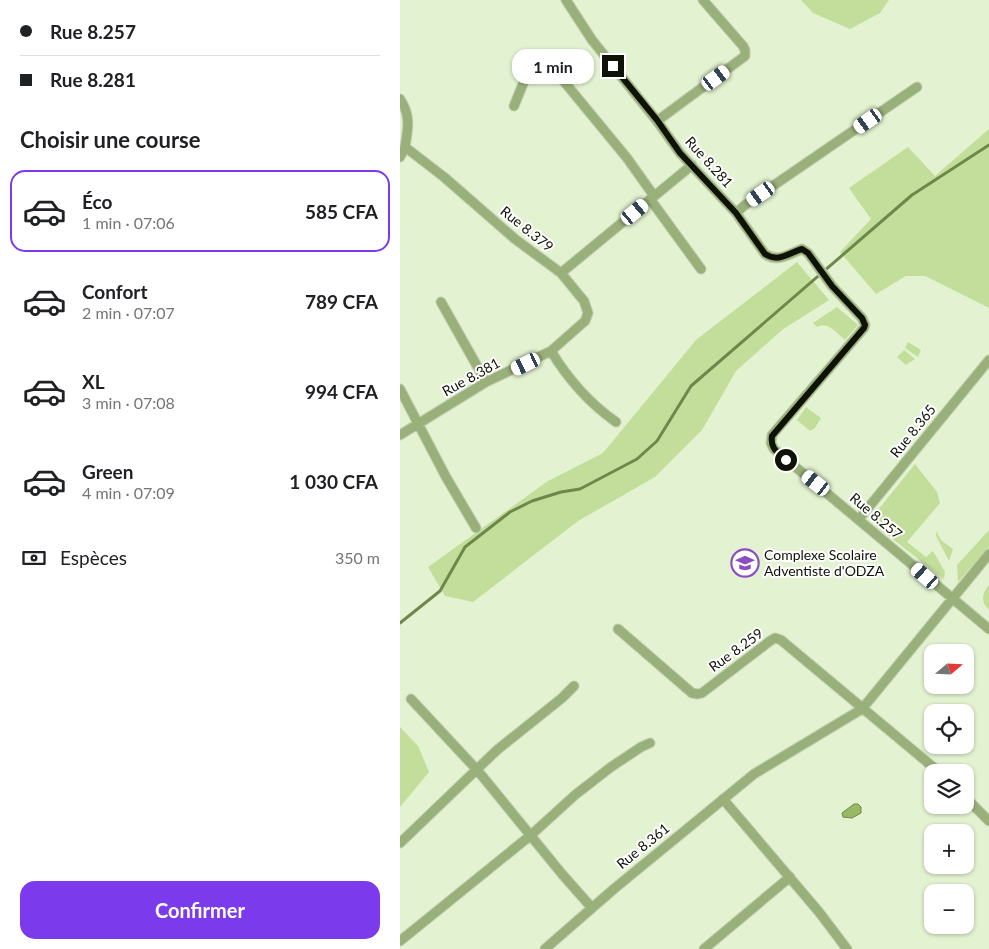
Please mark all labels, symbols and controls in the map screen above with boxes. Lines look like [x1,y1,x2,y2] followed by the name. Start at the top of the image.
[50,20,136,43] text: Rue 8.257
[513,48,596,84] callout: 1 min
[602,55,624,77] route end
[533,57,573,76] text: 1 min
[699,63,732,93] car
[50,68,136,91] text: Rue 8.281
[851,106,884,136] car
[20,126,201,153] text: Choisir une course
[682,133,737,191] street label: Rue 8.281
[744,179,777,209] car
[22,189,67,234] icon: car
[82,190,112,213] text: Éco
[618,197,651,227] car
[305,200,378,223] text: 585 CFA
[497,202,557,255] street label: Rue 8.379
[82,213,175,232] text: 1 min · 07:06
[22,279,67,324] icon: car
[82,280,147,303] text: Confort
[305,290,378,313] text: 789 CFA
[82,303,175,322] text: 2 min · 07:07
[509,351,542,377] car
[439,354,502,399] street label: Rue 8.381
[22,369,67,414] icon: car
[82,370,105,393] text: XL
[305,380,378,403] text: 994 CFA
[82,393,175,412] text: 3 min · 07:08
[886,401,939,461] street label: Rue 8.365
[775,449,797,471] route start
[22,459,67,504] icon: car
[82,460,133,483] text: Green
[799,468,832,498] car
[289,470,378,493] text: 1 030 CFA
[82,483,175,502] text: 4 min · 07:09
[847,489,906,542] street label: Rue 8.257
[20,544,48,572] icon: cash
[60,546,127,569] text: Espèces
[764,546,885,579] place label: Complexe Scolaire Adventiste d'ODZA
[335,548,380,567] text: 350 m
[730,548,760,578] school or university icon: Complexe Scolaire Adventiste d'ODZA
[908,560,941,592] car
[705,624,766,675] street label: Rue 8.259
[924,644,974,694] north arrow
[924,644,974,934] map controls
[924,704,974,754] button: locate
[924,764,974,814] button: layers
[613,819,673,872] street label: Rue 8.361
[924,824,974,874] button: +
[20,881,380,939] button: Confirmer
[924,884,974,934] button: −

